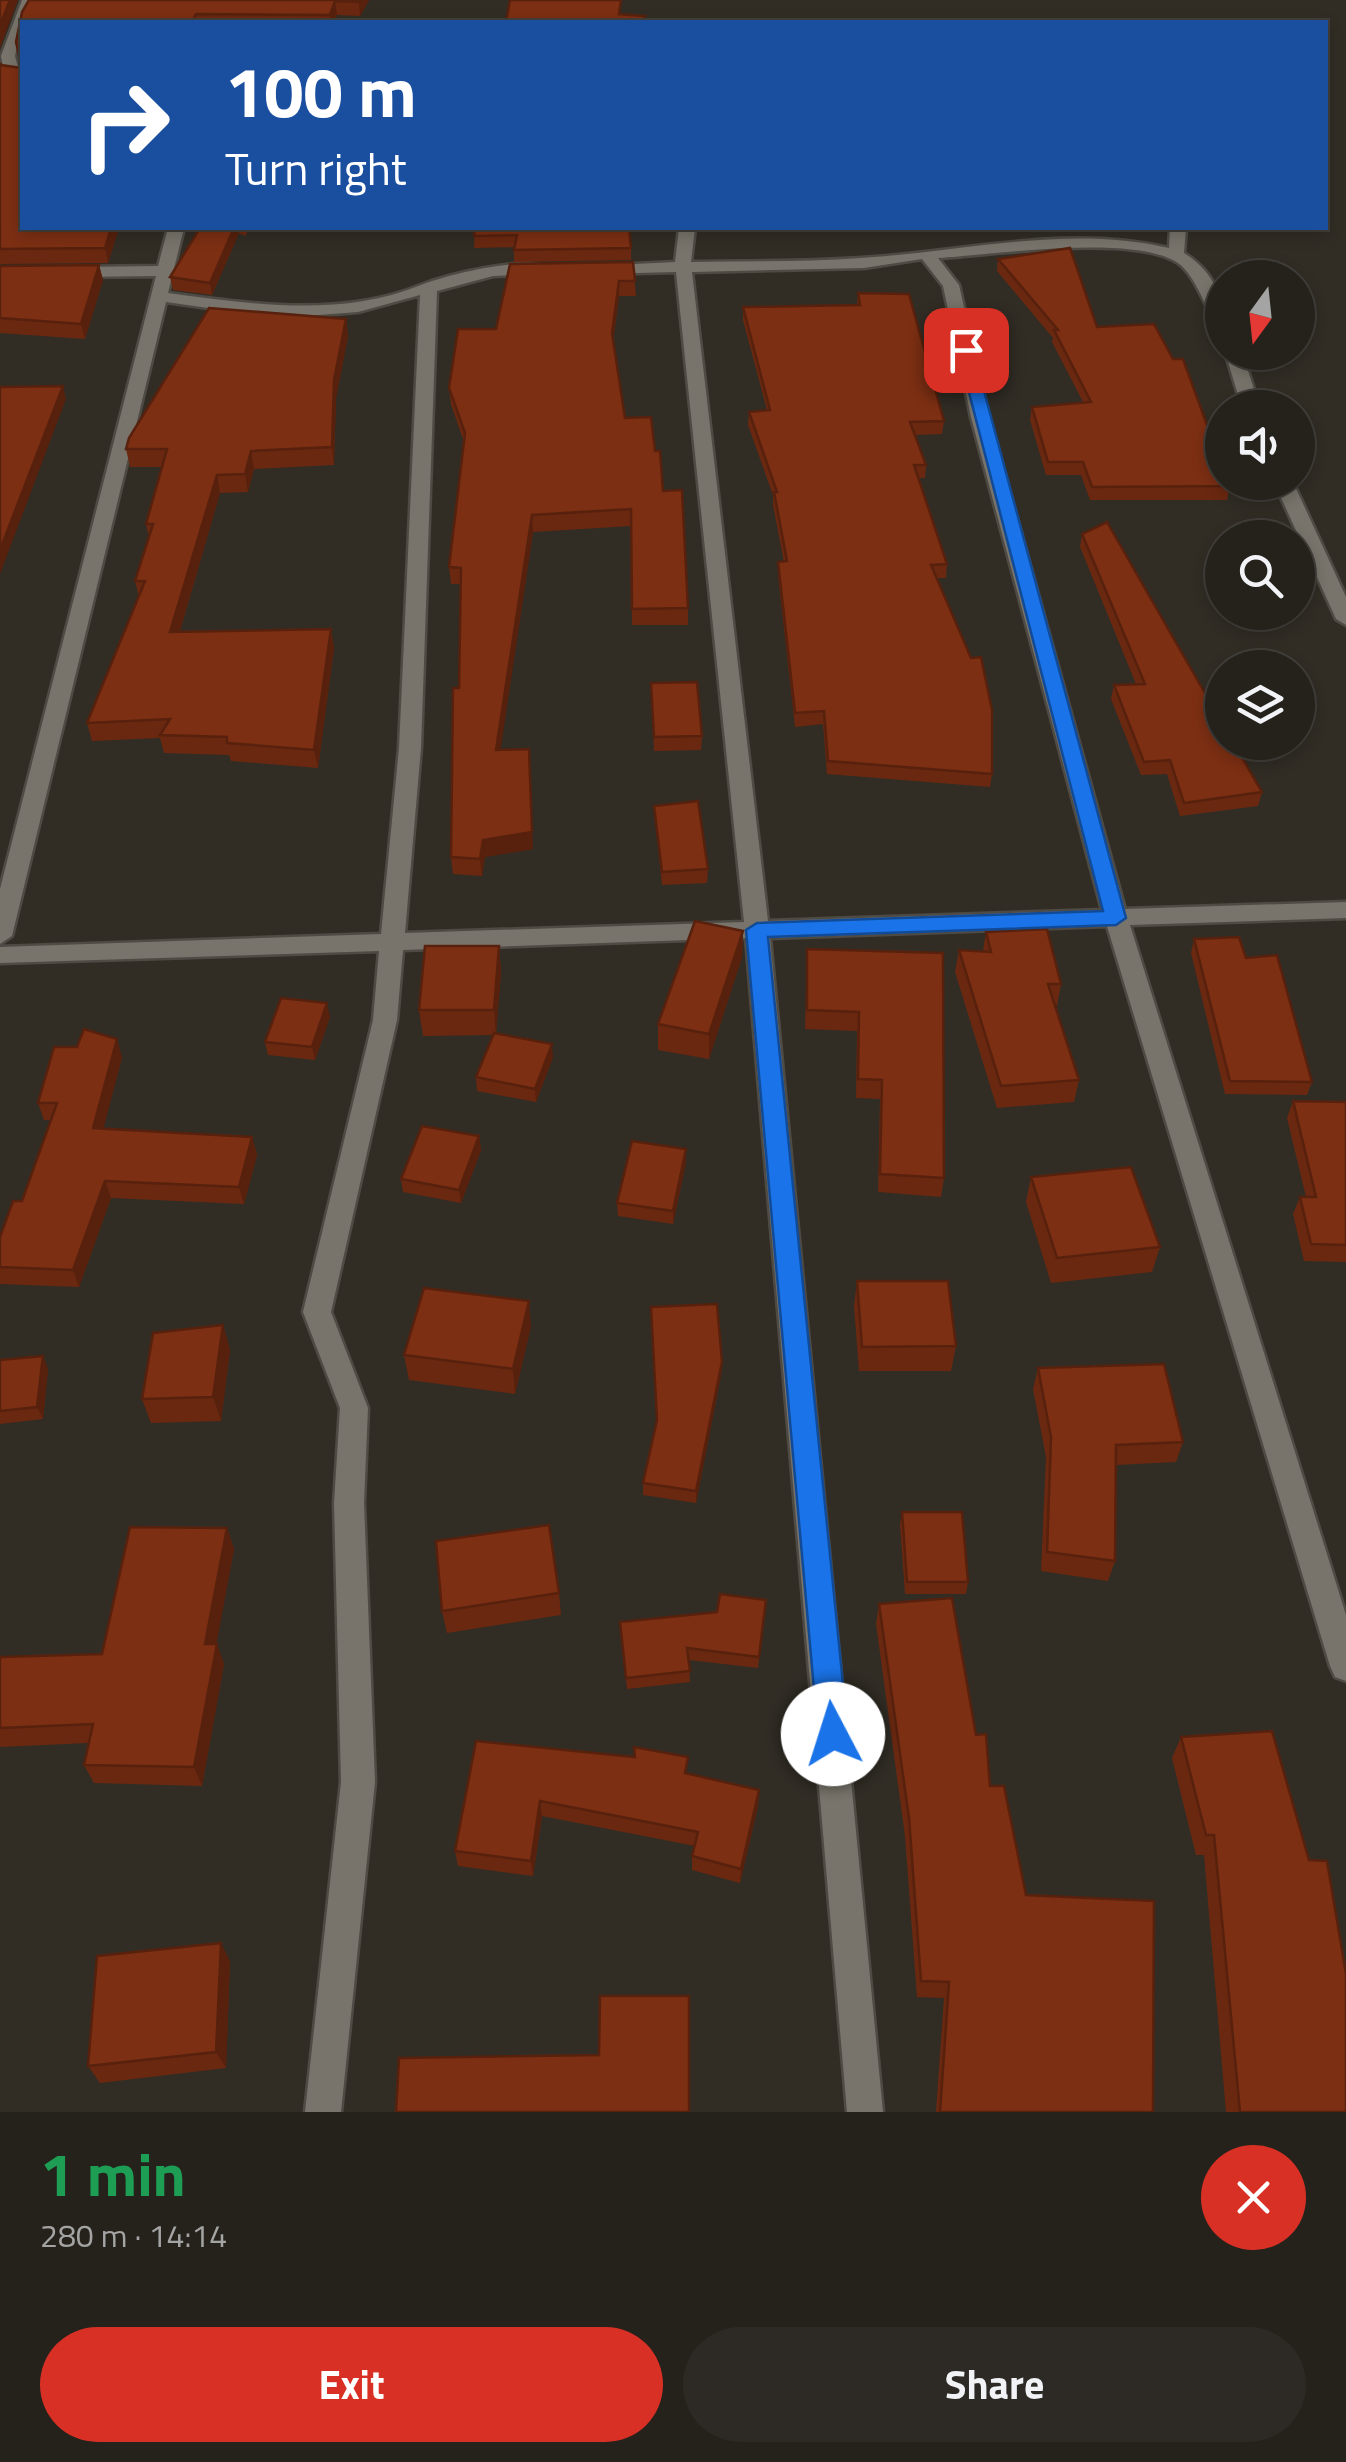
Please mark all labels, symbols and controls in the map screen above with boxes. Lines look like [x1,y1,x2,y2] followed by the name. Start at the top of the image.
[225,38,417,144] text: 100 m
[60,60,190,190] icon: right
[225,134,407,202] text: Turn right
[1205,260,1315,370] north arrow
[1205,260,1315,760] map controls
[924,308,1009,393] pin
[939,323,994,378] icon: arrive
[1205,390,1315,500] button: sound
[1205,520,1315,630] button: search
[1205,650,1315,760] button: layers
[781,1682,885,1786] position arrow
[40,2128,186,2219] text: 1 min
[1201,2145,1306,2250] button: close
[40,2211,227,2259] text: 280 m · 14:14
[40,2327,663,2442] button: Exit
[683,2327,1306,2442] button: Share

